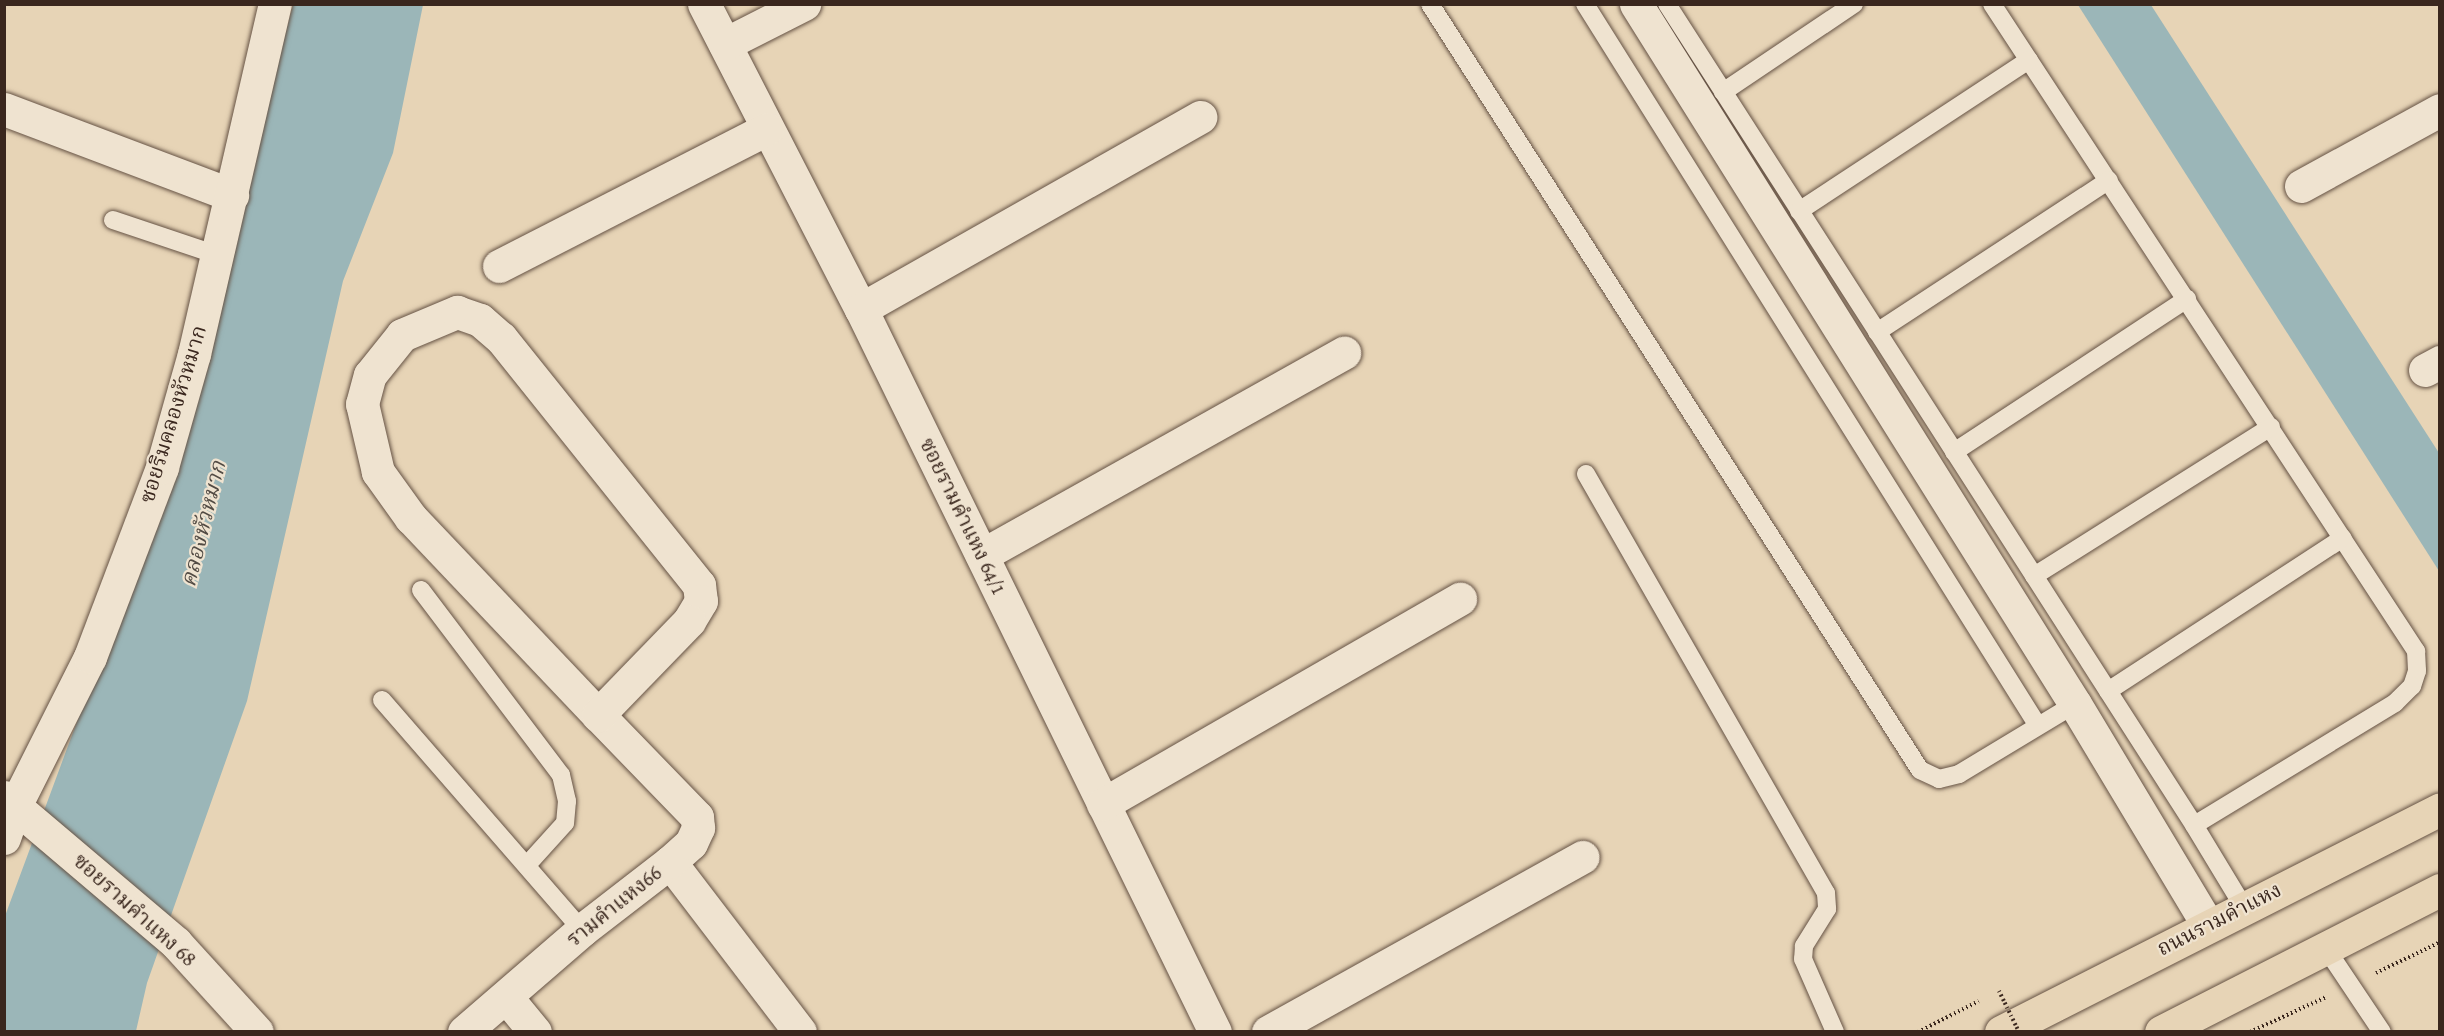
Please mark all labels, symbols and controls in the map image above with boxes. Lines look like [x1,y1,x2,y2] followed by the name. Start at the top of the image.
[134,322,212,506] street label: ซอยริมคลองหัวหมาก
[914,434,1012,598] street label: ซอยรามคำแหง 64/1
[176,458,232,590] water label: คลองหัวหมาก
[68,848,202,972] street label: ซอยรามคำแหง 68
[561,860,667,952] street label: รามคำแหง66
[2153,877,2285,961] street label: ถนนรามคำแหง

